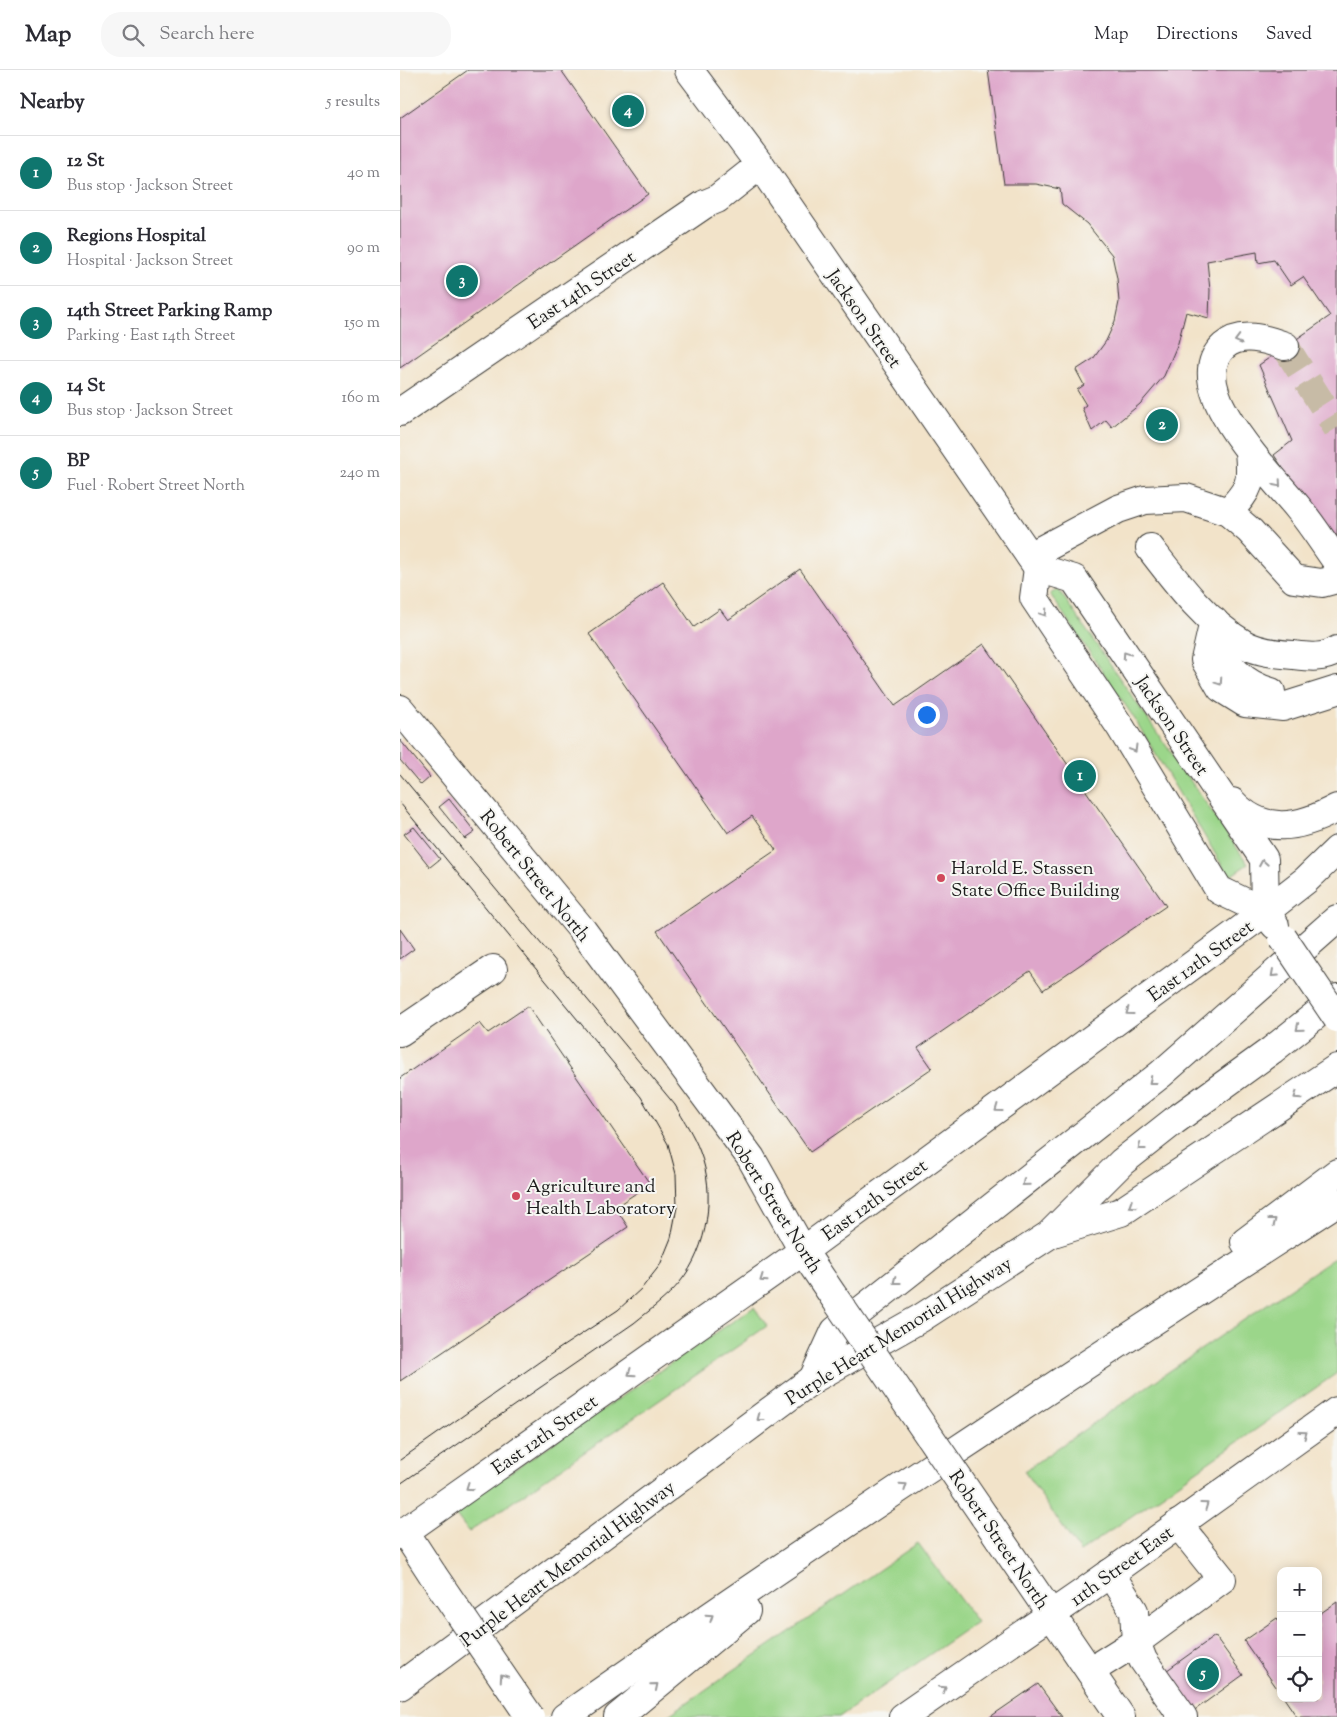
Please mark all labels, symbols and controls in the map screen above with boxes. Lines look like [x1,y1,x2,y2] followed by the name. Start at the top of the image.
[101,12,451,57] search box
[25,18,71,52] text: Map
[119,21,147,49] icon: search
[159,21,255,48] text: Search here
[1094,22,1129,48] text: Map
[1157,22,1238,48] text: Directions
[1266,22,1312,48] text: Saved
[20,88,85,118] text: Nearby
[326,91,380,114] text: 5 results
[612,92,644,130] pin: 4
[67,148,104,175] text: 12 St
[33,162,39,185] text: 1
[347,162,380,185] text: 40 m
[67,175,233,198] text: Bus stop · Jackson Street
[67,223,206,250] text: Regions Hospital
[32,237,40,260] text: 2
[347,237,380,260] text: 90 m
[523,245,642,337] street label: East 14th Street
[67,250,233,273] text: Hospital · Jackson Street
[446,262,478,300] pin: 3
[818,264,907,375] street label: Jackson Street
[67,298,272,325] text: 14th Street Parking Ramp
[33,312,39,335] text: 3
[344,312,380,335] text: 150 m
[67,325,235,348] text: Parking · East 14th Street
[1234,334,1243,344] one-way arrow
[67,373,105,400] text: 14 St
[32,387,40,410] text: 4
[342,387,380,410] text: 160 m
[67,400,233,423] text: Bus stop · Jackson Street
[1146,406,1178,444] pin: 2
[67,448,90,475] text: BP
[33,462,39,485] text: 5
[339,462,380,485] text: 240 m
[67,475,245,498] text: Fuel · Robert Street North
[1273,479,1282,488] one-way arrow
[1038,608,1048,617] one-way arrow
[1123,652,1132,661] one-way arrow
[1127,670,1215,782] street label: Jackson Street
[1213,676,1222,686] one-way arrow
[914,702,940,728] your location
[1128,743,1138,752] one-way arrow
[1064,757,1096,795] pin: 1
[472,805,596,949] street label: Robert Street North
[951,856,1120,905] place label: Harold E. Stassen State Office Building
[1258,859,1268,868] one-way arrow
[935,872,947,884] marker: Harold E. Stassen State Office Building
[1143,914,1260,1009] street label: East 12th Street
[1271,968,1280,977] one-way arrow
[1126,1007,1135,1015] one-way arrow
[1296,1023,1305,1031] one-way arrow
[1149,1076,1158,1084] one-way arrow
[1293,1089,1302,1099] one-way arrow
[995,1103,1004,1111] one-way arrow
[718,1127,828,1280] street label: Robert Street North
[1137,1141,1147,1150] one-way arrow
[817,1153,934,1248] street label: East 12th Street
[526,1174,676,1223] place label: Agriculture and Health Laboratory
[1022,1177,1031,1185] one-way arrow
[510,1190,522,1202] marker: Agriculture and Health Laboratory
[1129,1199,1138,1208] one-way arrow
[1267,1218,1277,1227] one-way arrow
[781,1251,1018,1413] street label: Purple Heart Memorial Highway
[760,1273,769,1282] one-way arrow
[893,1276,902,1284] one-way arrow
[627,1367,636,1376] one-way arrow
[487,1389,604,1483] street label: East 12th Street
[757,1413,766,1421] one-way arrow
[1298,1431,1308,1440] one-way arrow
[941,1465,1055,1616] street label: Robert Street North
[456,1475,682,1655] street label: Purple Heart Memorial Highway
[465,1481,475,1490] one-way arrow
[899,1483,908,1492] one-way arrow
[1199,1502,1208,1511] one-way arrow
[1065,1520,1180,1614] street label: 11th Street East
[1277,1567,1322,1702] map controls
[1277,1567,1322,1612] button: +
[1277,1612,1322,1657] button: −
[704,1614,713,1623] one-way arrow
[1187,1655,1219,1693] pin: 5
[1277,1657,1322,1702] button: locate
[500,1673,509,1683] one-way arrow
[650,1682,659,1691] one-way arrow
[938,1686,947,1695] one-way arrow

